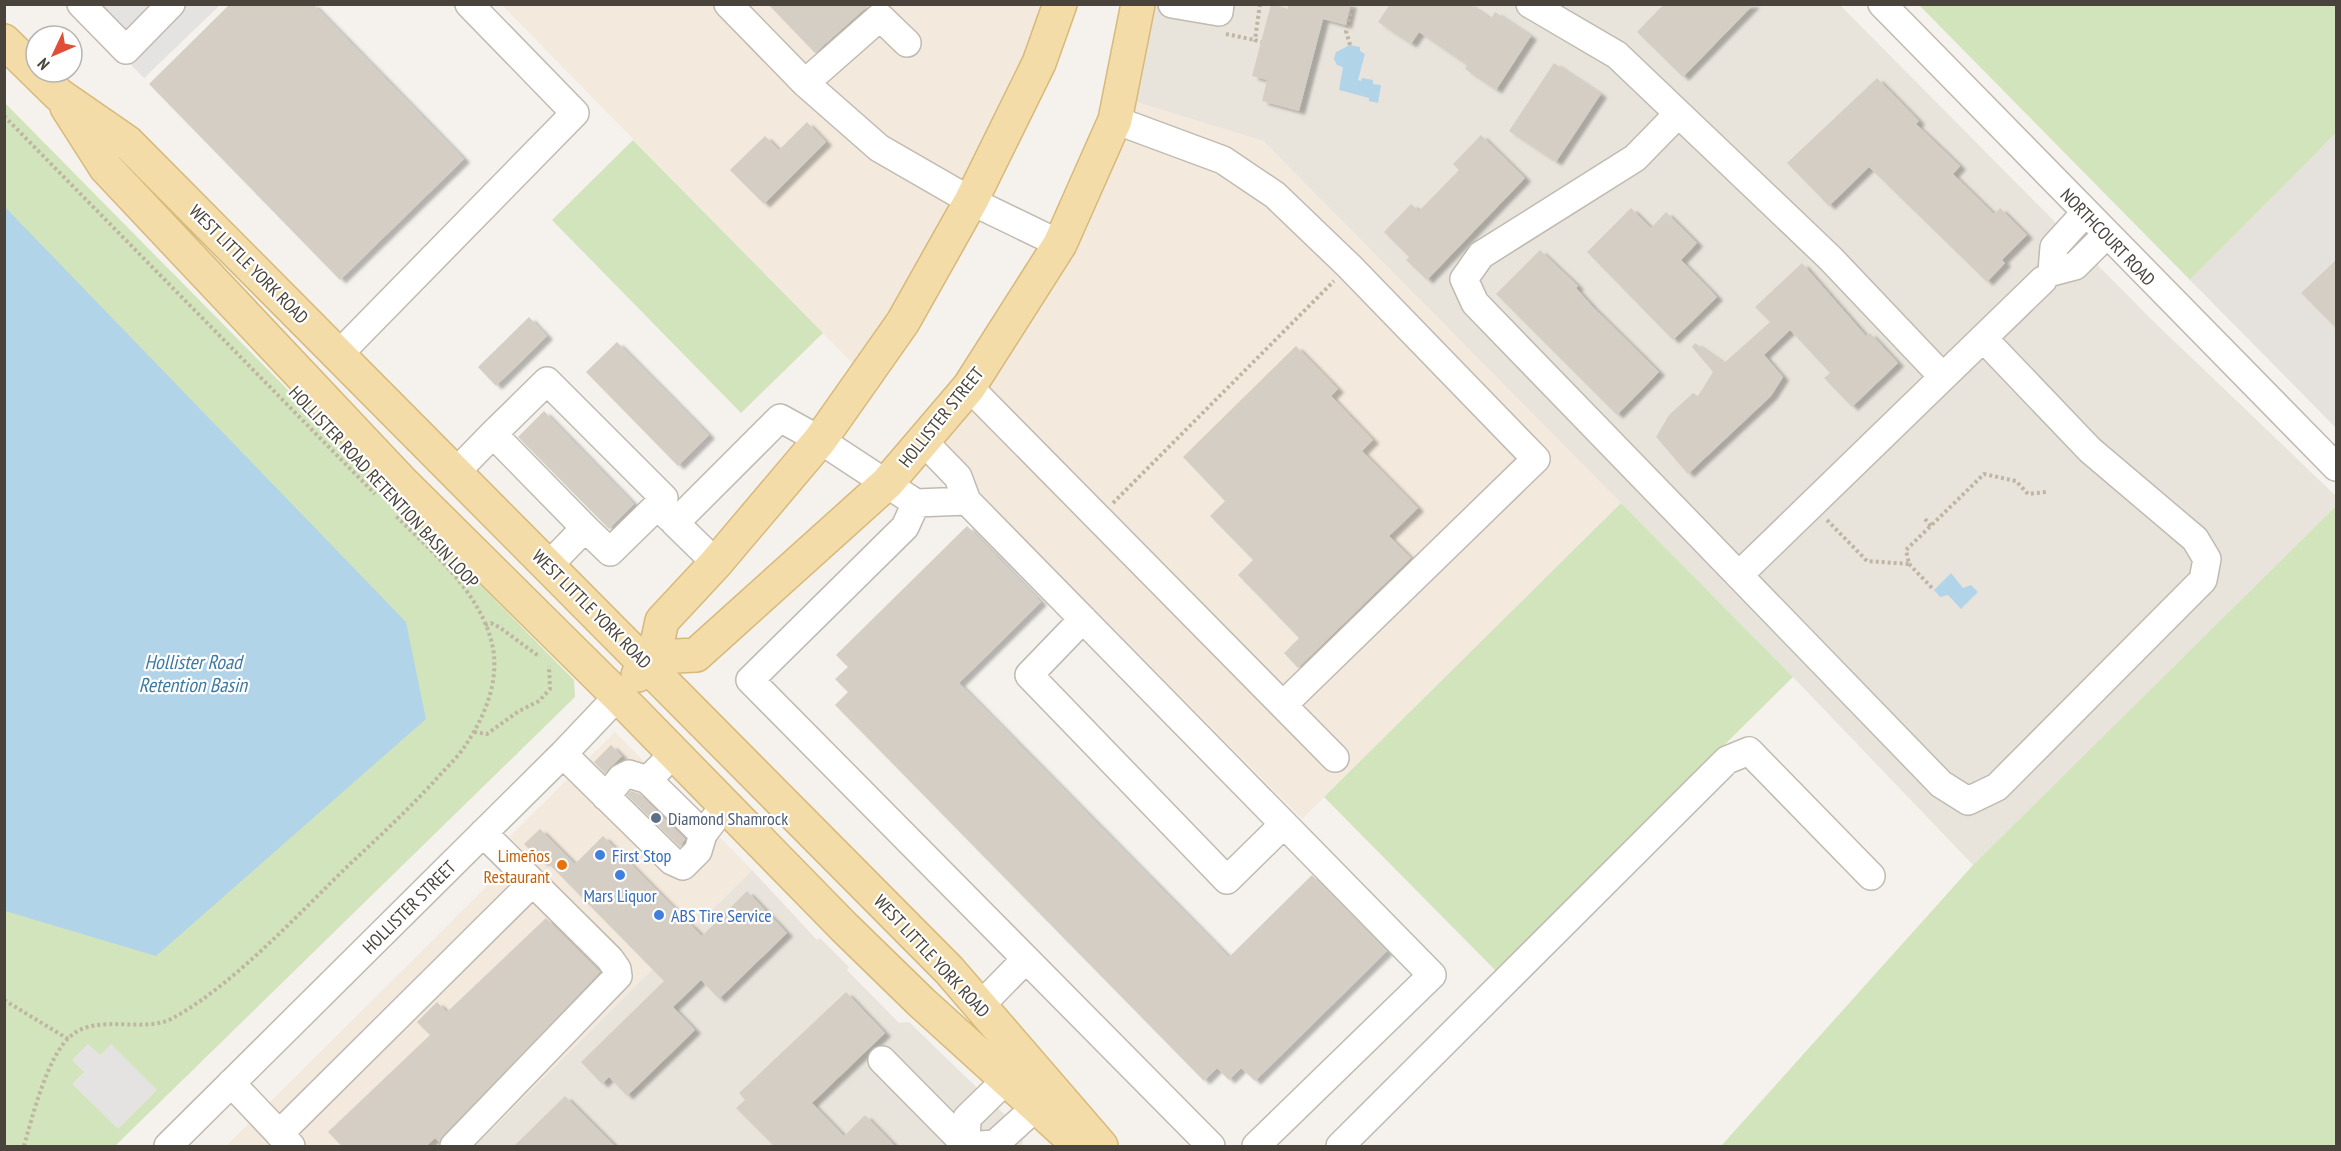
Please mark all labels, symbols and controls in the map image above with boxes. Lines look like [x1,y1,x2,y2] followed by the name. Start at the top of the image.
[24,24,84,84] north arrow
[33,54,53,74] text: N
[2056,183,2160,291] street label: NORTHCOURT ROAD
[184,199,314,329] street label: WEST LITTLE YORK ROAD
[894,362,988,472] street label: HOLLISTER STREET
[284,381,484,593] street label: HOLLISTER ROAD RETENTION BASIN LOOP
[527,544,657,674] street label: WEST LITTLE YORK ROAD
[139,649,248,698] water label: Hollister Road Retention Basin
[668,807,788,830] place label: Diamond Shamrock
[649,811,663,825] marker: Diamond Shamrock
[484,844,550,888] place label: Limeños Restaurant
[612,844,671,867] place label: First Stop
[593,848,607,862] marker: First Stop
[358,856,460,958] street label: HOLLISTER STREET
[555,858,569,872] marker: Limeños Restaurant
[613,868,627,882] marker: Mars Liquor
[583,884,657,907] place label: Mars Liquor
[869,890,995,1022] street label: WEST LITTLE YORK ROAD
[671,904,772,927] place label: ABS Tire Service
[652,908,666,922] marker: ABS Tire Service

